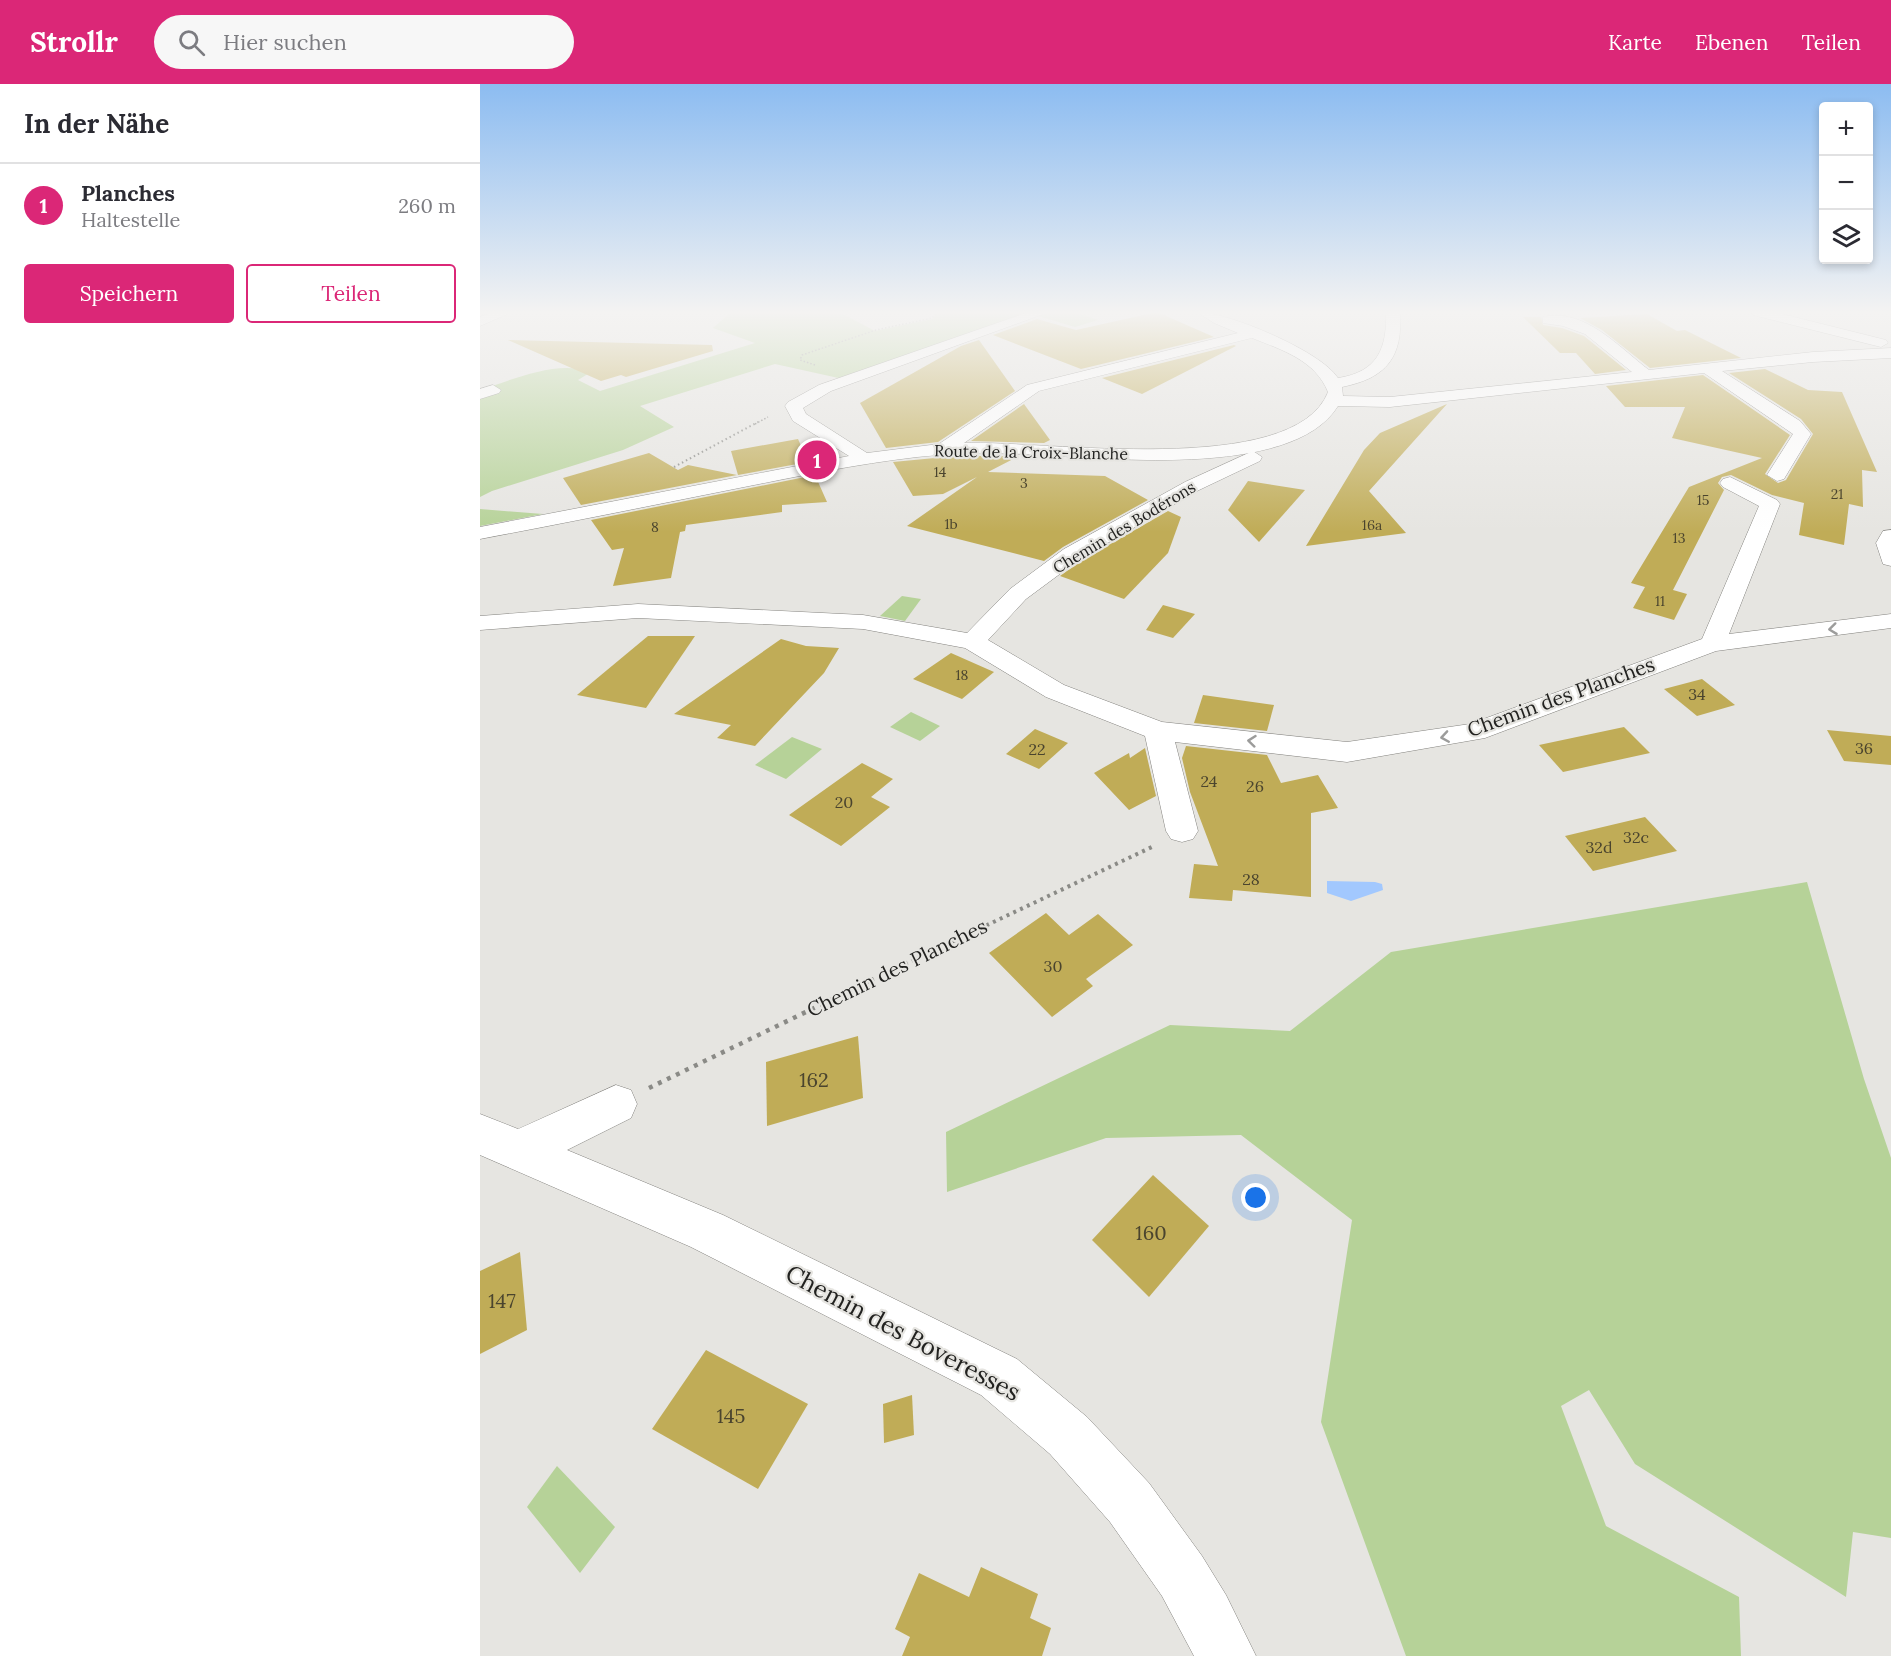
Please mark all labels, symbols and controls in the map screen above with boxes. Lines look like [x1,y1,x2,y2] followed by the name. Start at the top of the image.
[154,15,574,69] search box
[30,24,118,60] text: Strollr
[175,26,208,59] icon: search
[223,28,347,56] text: Hier suchen
[1608,29,1662,56] text: Karte
[1695,29,1768,56] text: Ebenen
[1801,29,1861,56] text: Teilen
[1819,102,1873,264] map controls
[1819,102,1873,156] button: +
[24,107,169,140] text: In der Nähe
[1819,156,1873,210] button: −
[81,179,175,207] text: Planches
[39,193,48,218] text: 1
[398,193,456,218] text: 260 m
[81,207,180,232] text: Haltestelle
[1819,210,1873,264] button: layers
[24,264,234,323] button: Speichern
[246,264,456,323] button: Teilen
[798,438,836,482] pin: 1
[934,440,1128,464] street label: Route de la Croix-Blanche
[934,463,947,481] house number: 14
[1020,474,1028,492] house number: 3
[1049,476,1199,578] street label: Chemin des Bodérons
[1831,485,1843,503] house number: 21
[1697,491,1709,509] house number: 15
[944,515,958,533] house number: 1b
[1362,516,1382,534] house number: 16a
[651,518,659,536] house number: 8
[1673,529,1686,547] house number: 13
[1655,592,1665,610] house number: 11
[1828,622,1838,635] one-way arrow
[1464,651,1658,742] street label: Chemin des Planches
[956,666,969,684] house number: 18
[1688,684,1706,704] house number: 34
[1440,730,1450,742] one-way arrow
[1247,735,1256,748] one-way arrow
[1855,738,1873,758] house number: 36
[1028,739,1046,759] house number: 22
[1201,771,1218,791] house number: 24
[1246,776,1264,796] house number: 26
[835,792,853,812] house number: 20
[1623,827,1649,847] house number: 32c
[1585,837,1613,857] house number: 32d
[1242,869,1260,889] house number: 28
[802,913,991,1022] street label: Chemin des Planches
[1044,956,1062,976] house number: 30
[799,1067,829,1092] house number: 162
[1241,1183,1270,1212] your location
[1135,1220,1167,1245] house number: 160
[781,1257,1026,1408] street label: Chemin des Boveresses
[488,1288,516,1313] house number: 147
[716,1403,746,1428] house number: 145

